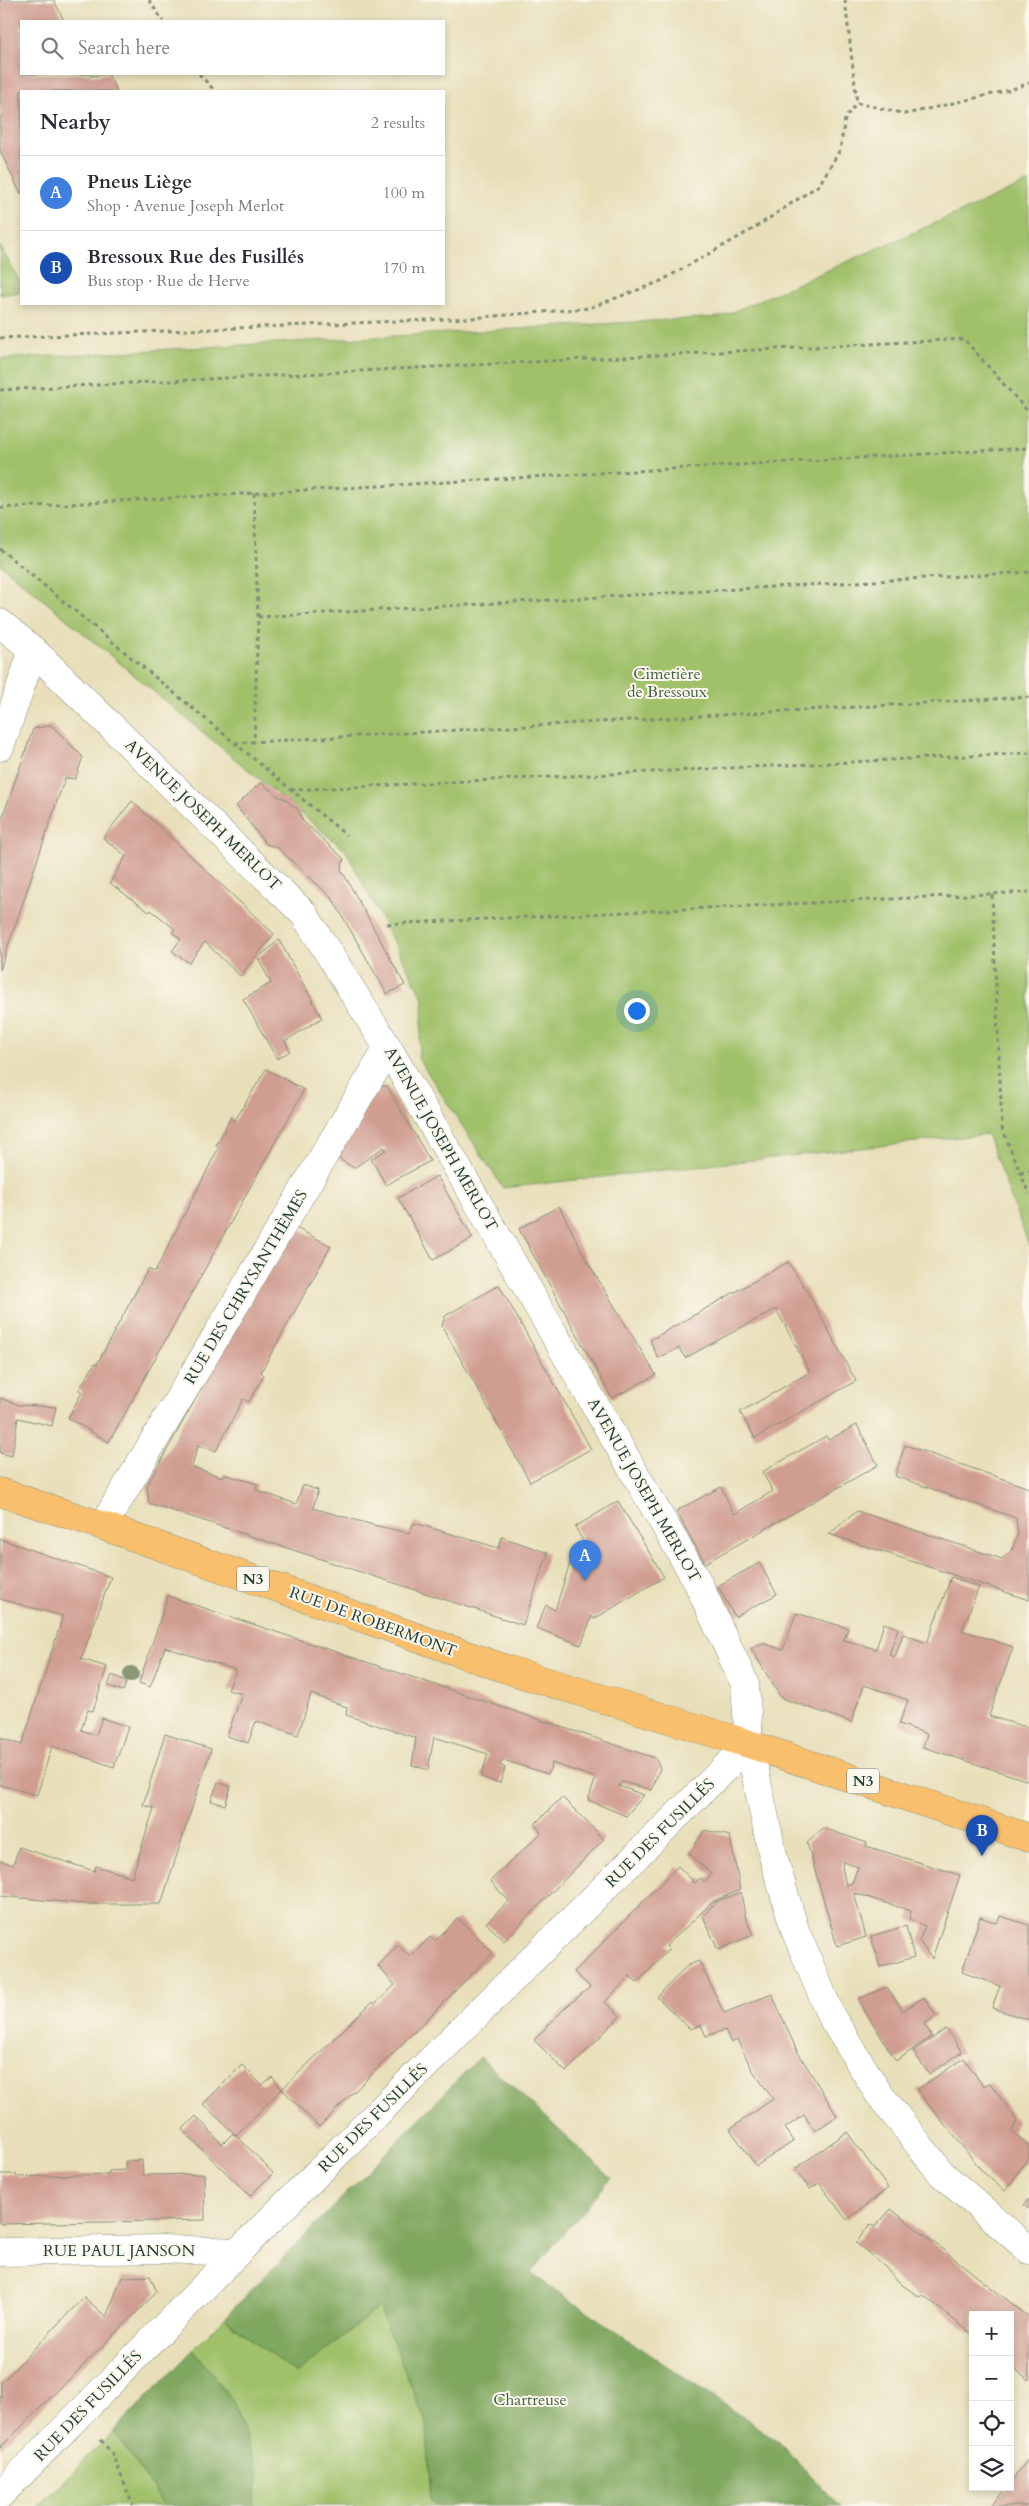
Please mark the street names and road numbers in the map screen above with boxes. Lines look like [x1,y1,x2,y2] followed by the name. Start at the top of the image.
[120,734,286,896] street label: AVENUE JOSEPH MERLOT
[379,1043,503,1235] street label: AVENUE JOSEPH MERLOT
[179,1186,313,1388] street label: RUE DES CHRYSANTHÈMES
[583,1395,705,1585] street label: AVENUE JOSEPH MERLOT
[237,1566,269,1592] road number: N3
[286,1581,460,1663] street label: RUE DE ROBERMONT
[847,1768,879,1794] road number: N3
[600,1773,720,1893] street label: RUE DES FUSILLÉS
[313,2058,433,2178] street label: RUE DES FUSILLÉS
[43,2240,195,2262] street label: RUE PAUL JANSON
[29,2346,147,2466] street label: RUE DES FUSILLÉS

